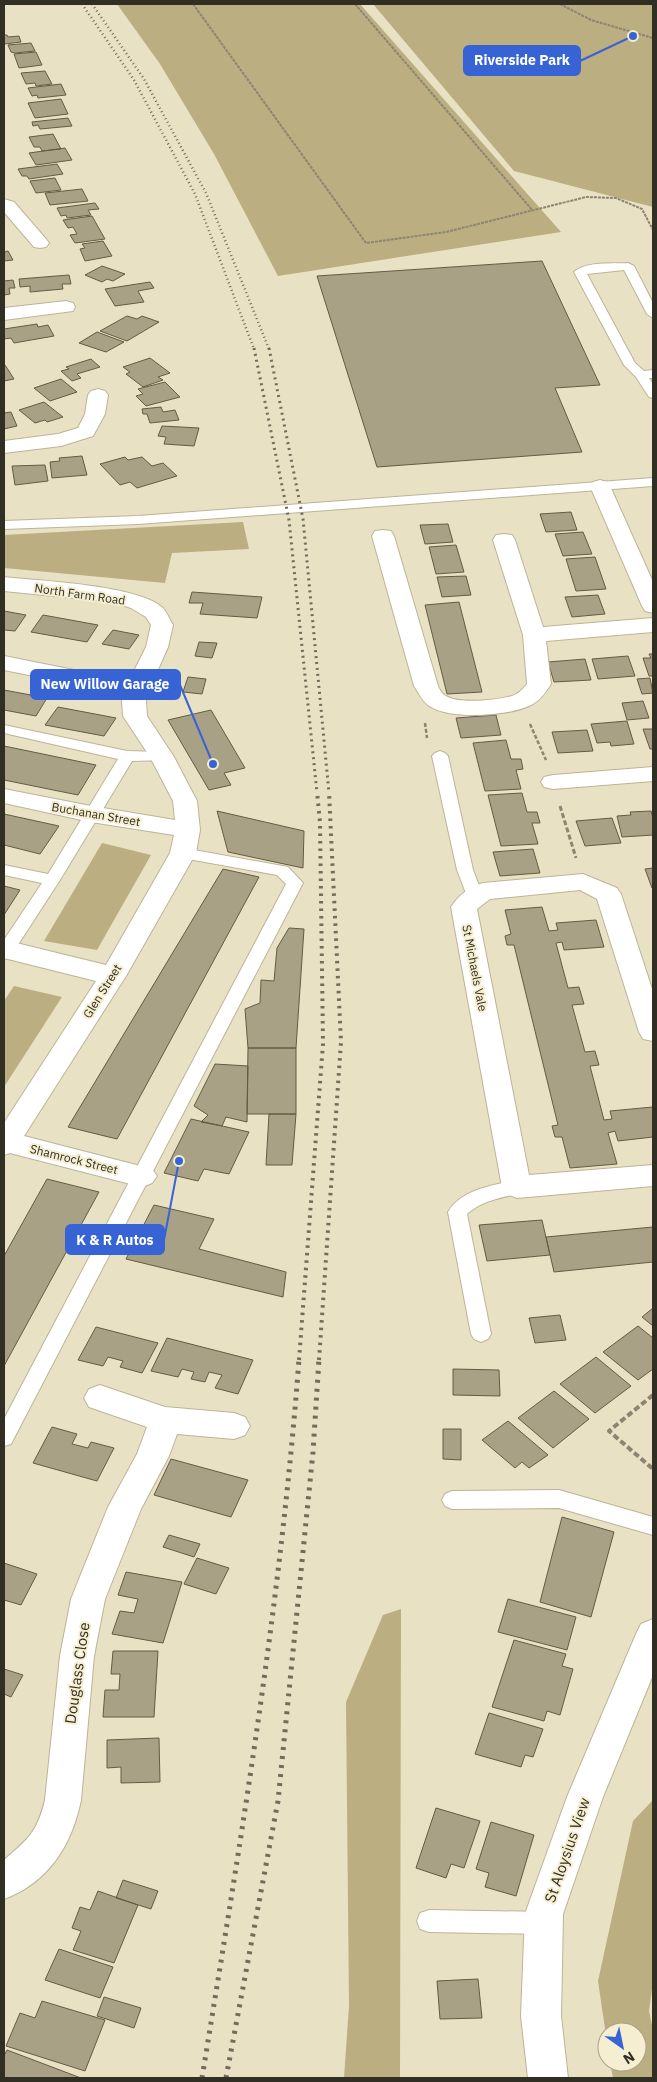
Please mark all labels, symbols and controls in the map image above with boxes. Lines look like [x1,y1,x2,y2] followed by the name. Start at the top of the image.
[464,46,580,75] callout: Riverside Park
[474,51,571,69] text: Riverside Park
[34,580,126,608] street label: North Farm Road
[31,670,180,699] callout: New Willow Garage
[41,675,170,693] text: New Willow Garage
[51,799,141,829] street label: Buchanan Street
[459,923,491,1013] street label: St Michaels Vale
[80,961,124,1021] street label: Glen Street
[29,1141,119,1177] street label: Shamrock Street
[66,1225,164,1254] callout: K & R Autos
[76,1231,154,1249] text: K & R Autos
[60,1621,94,1725] street label: Douglass Close
[540,1794,594,1905] street label: St Aloysius View
[597,2022,647,2072] north arrow
[620,2048,638,2068] text: N

